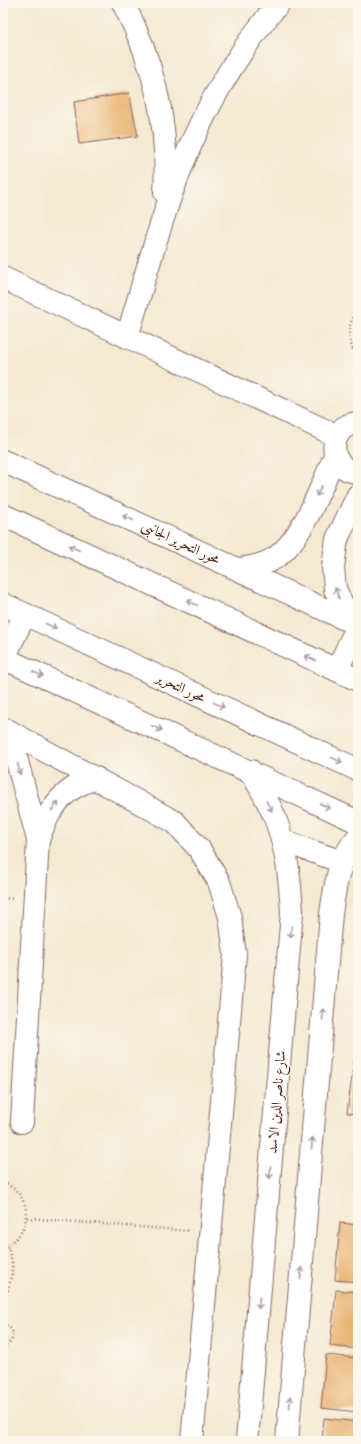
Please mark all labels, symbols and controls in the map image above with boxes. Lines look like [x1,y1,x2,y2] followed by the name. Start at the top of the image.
[315,485,322,497] one-way arrow
[122,514,134,521] one-way arrow
[138,515,224,570] street label: محور التحرير الجانبى
[69,544,81,551] one-way arrow
[333,586,340,599] one-way arrow
[186,599,198,606] one-way arrow
[45,623,57,630] one-way arrow
[304,654,316,661] one-way arrow
[151,666,209,707] street label: محور التحرير
[32,671,44,678] one-way arrow
[213,702,225,709] one-way arrow
[150,725,162,732] one-way arrow
[331,757,343,764] one-way arrow
[16,762,23,775] one-way arrow
[51,800,59,811] one-way arrow
[266,800,273,812] one-way arrow
[319,803,331,810] one-way arrow
[287,925,294,938] one-way arrow
[319,1007,326,1020] one-way arrow
[262,1050,292,1154] street label: شارع ناصر الدين الاسد
[308,1137,315,1150] one-way arrow
[266,1166,274,1179] one-way arrow
[297,1267,304,1280] one-way arrow
[255,1296,263,1309] one-way arrow
[286,1396,293,1409] one-way arrow

